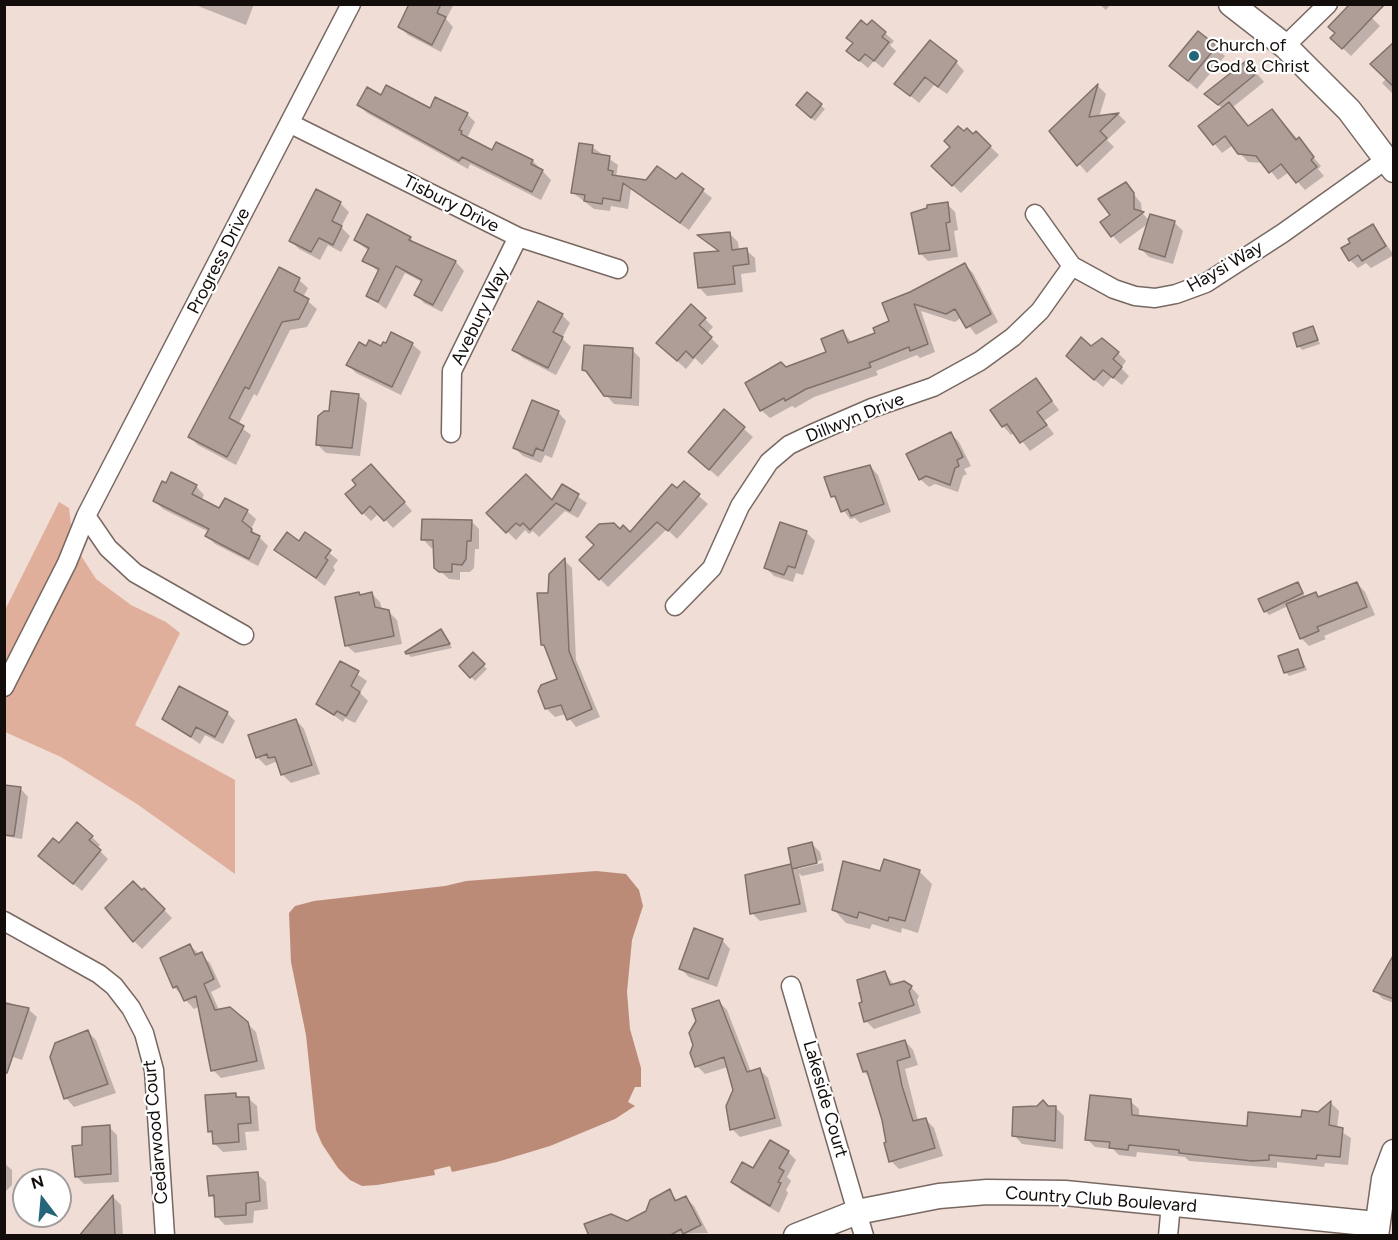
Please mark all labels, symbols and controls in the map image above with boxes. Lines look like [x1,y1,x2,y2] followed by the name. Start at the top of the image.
[1206,35,1310,78] place label: Church of God & Christ
[1187,49,1201,63] marker: Church of God & Christ
[399,171,503,237] street label: Tisbury Drive
[183,204,255,318] street label: Progress Drive
[1183,237,1267,297] street label: Haysi Way
[447,263,513,369] street label: Avebury Way
[803,388,907,448] street label: Dillwyn Drive
[798,1038,852,1160] street label: Lakeside Court
[139,1059,173,1205] street label: Cedarwood Court
[12,1168,72,1228] north arrow
[29,1171,46,1193] text: N
[1004,1183,1198,1217] street label: Country Club Boulevard

